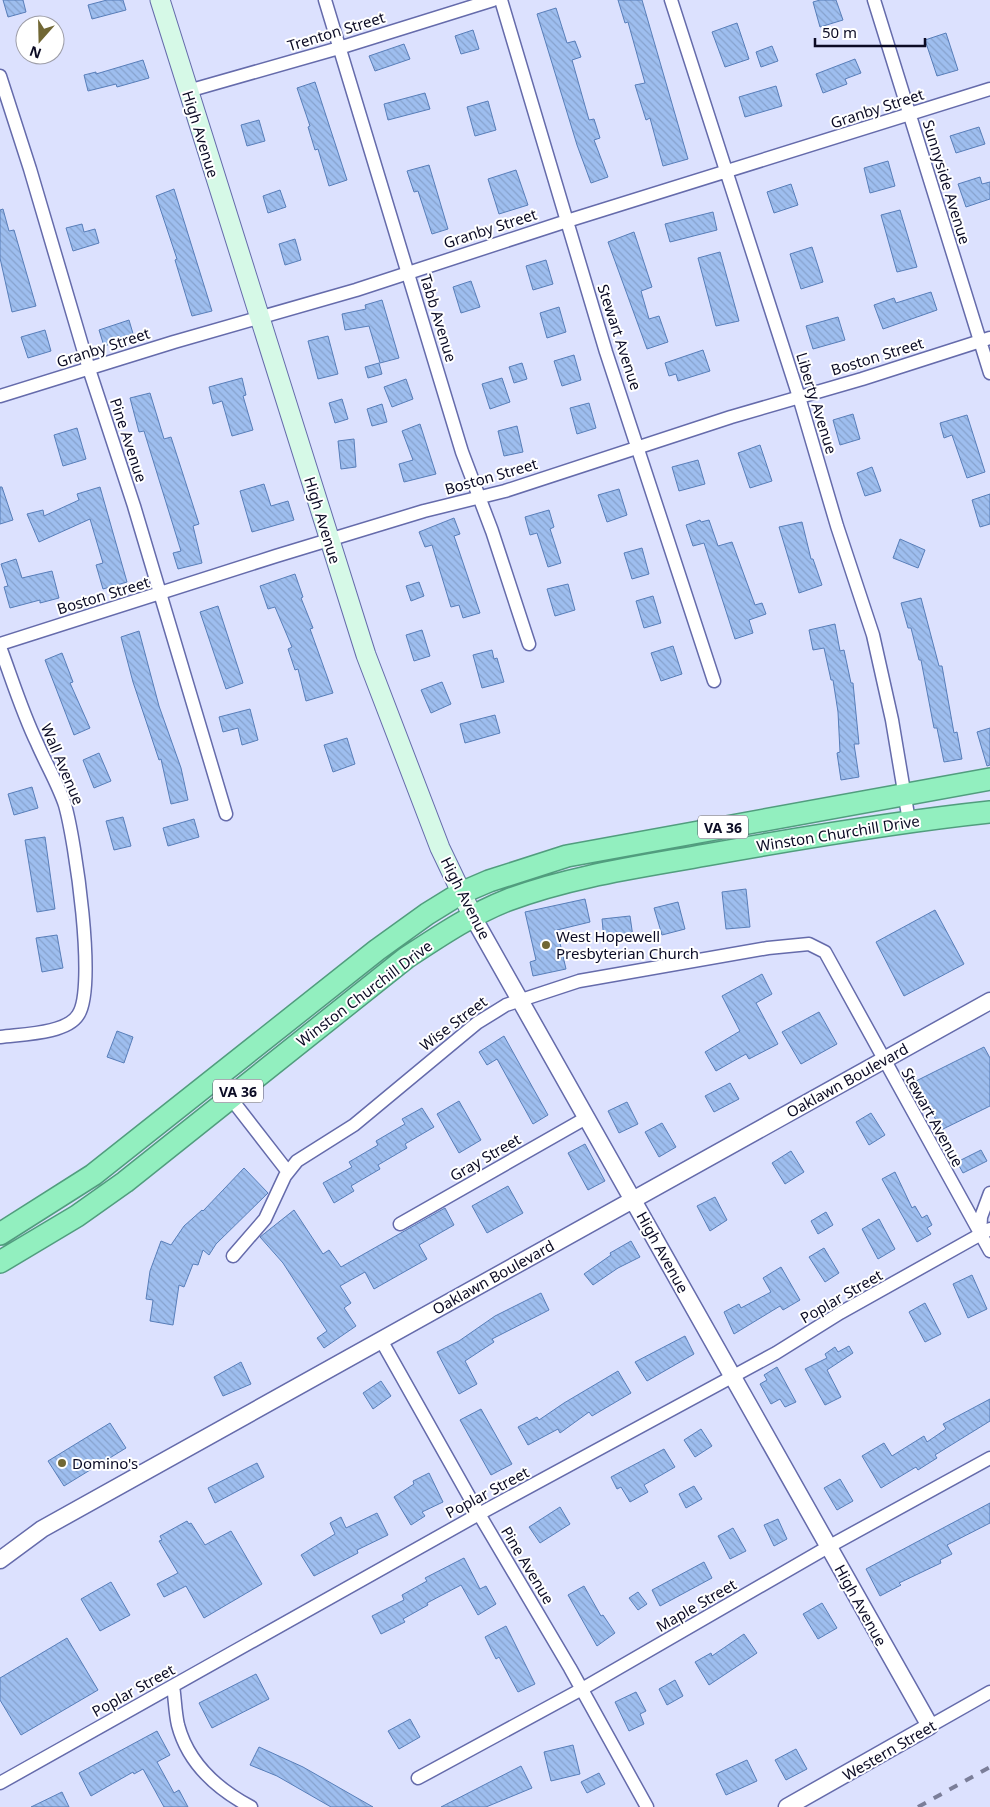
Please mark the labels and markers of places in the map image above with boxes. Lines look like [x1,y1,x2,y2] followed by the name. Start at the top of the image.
[556,926,699,963] place label: West Hopewell Presbyterian Church
[540,939,552,951] marker: West Hopewell Presbyterian Church
[72,1453,138,1473] place label: Domino's
[56,1457,68,1469] marker: Domino's

